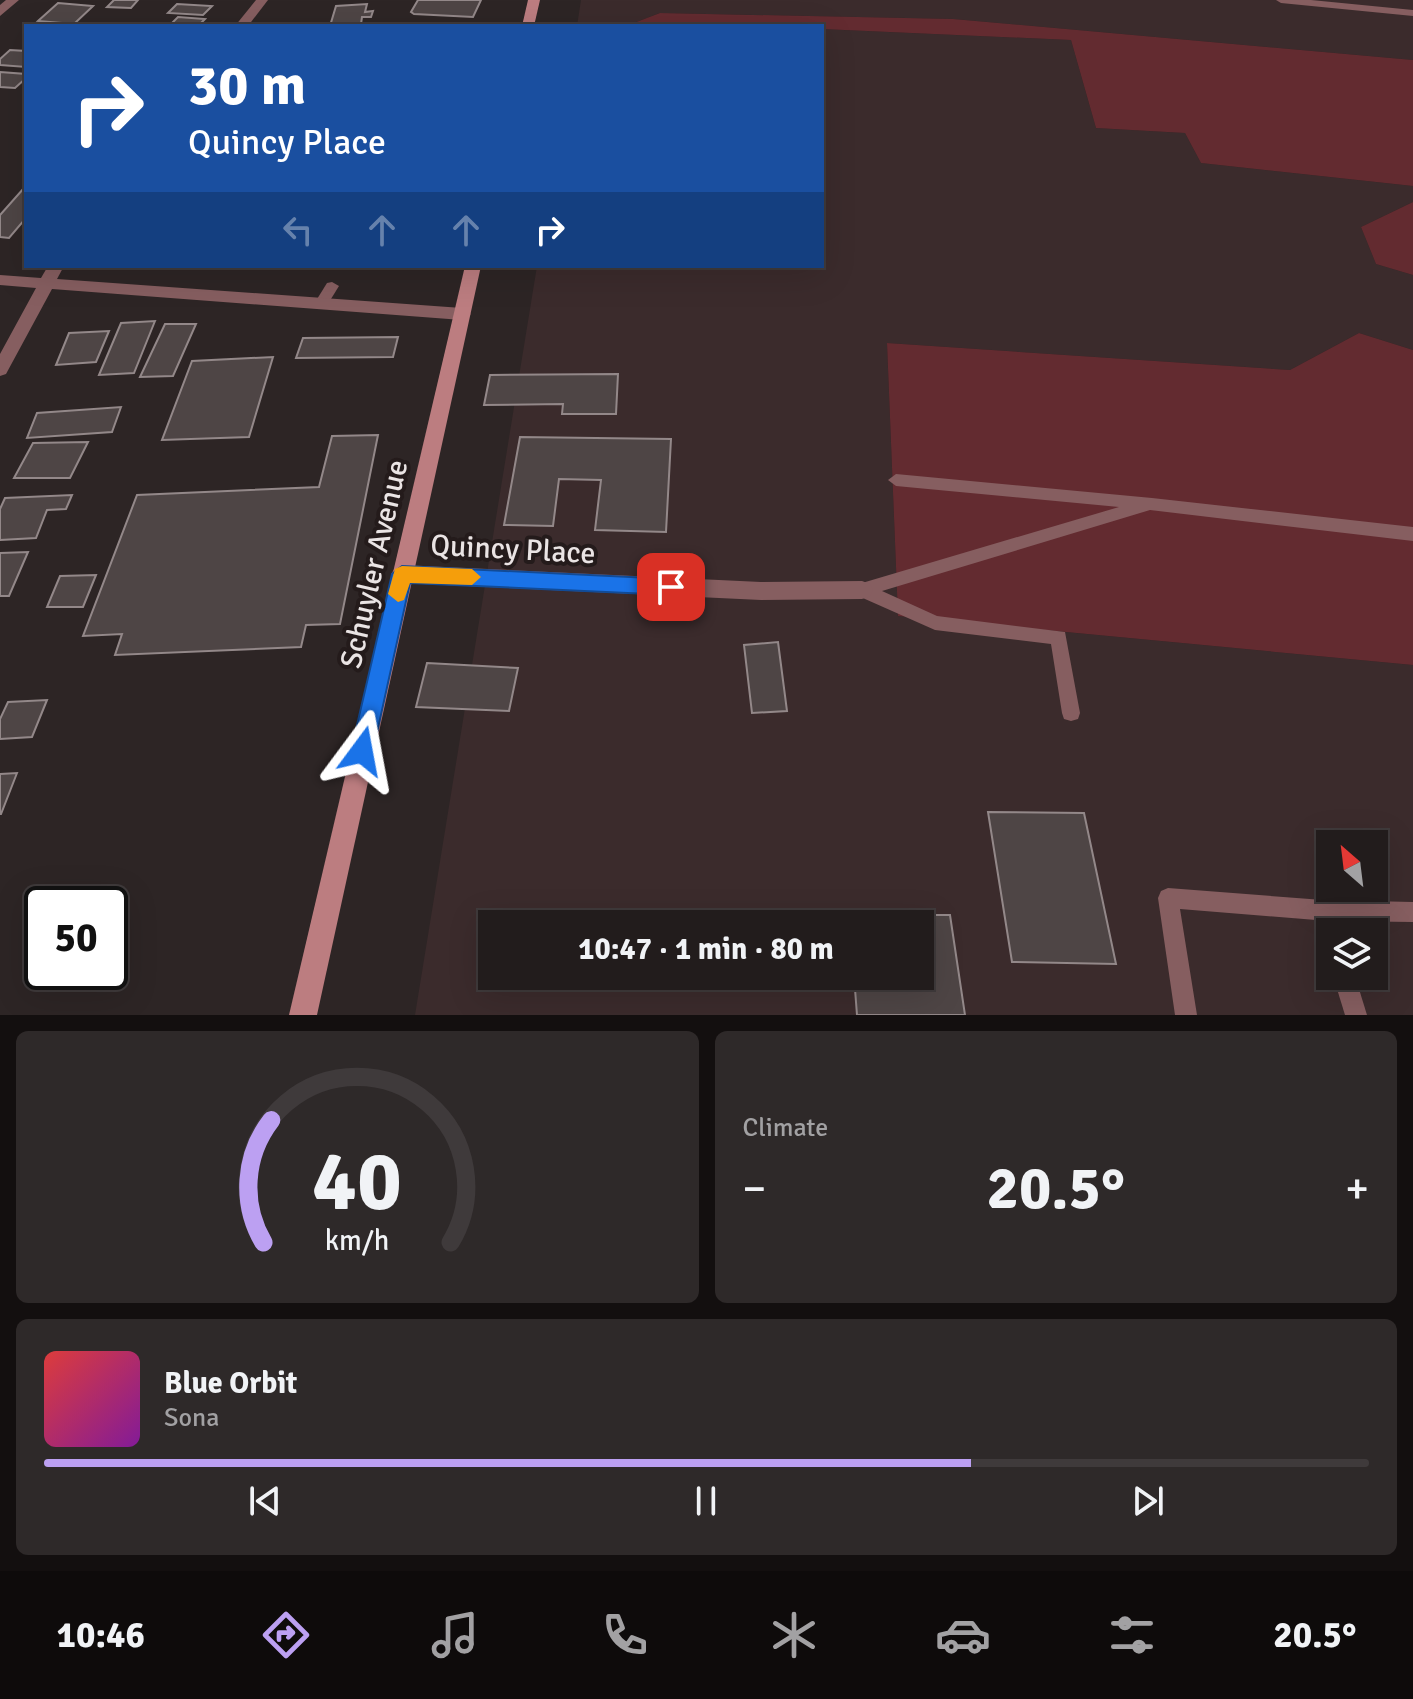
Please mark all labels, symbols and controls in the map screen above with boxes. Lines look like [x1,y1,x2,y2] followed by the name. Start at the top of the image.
[188,51,306,120] text: 30 m
[56,56,160,160] icon: right
[188,120,386,165] text: Quincy Place
[276,208,320,252] icon: left
[360,208,404,252] icon: ahead
[444,208,488,252] icon: ahead
[528,208,572,252] icon: right
[333,456,416,672] street label: Schuyler Avenue
[430,527,596,572] street label: Quincy Place
[637,553,705,621] pin
[649,565,693,609] icon: arrive
[320,709,404,793] position arrow
[1316,830,1388,902] north arrow
[1316,830,1388,990] map controls
[24,886,128,990] speed limit sign: 50
[1316,918,1388,990] button: layers
[578,931,834,968] text: 10:47 · 1 min · 80 m
[743,1112,828,1144] text: Climate
[312,1131,402,1233] text: 40
[987,1152,1125,1226] text: 20.5°
[743,1162,766,1216] text: −
[1345,1162,1369,1216] text: +
[325,1223,390,1258] text: km/h
[164,1365,297,1402] text: Blue Orbit
[164,1402,219,1434] text: Sona
[243,1479,287,1523] icon: previous
[684,1479,728,1523] icon: pause
[1126,1479,1170,1523] icon: next
[258,1607,314,1663] icon: directions
[427,1607,483,1663] icon: music
[597,1607,653,1663] icon: phone
[766,1607,822,1663] icon: climate
[935,1607,991,1663] icon: car
[1104,1607,1160,1663] icon: filters
[57,1613,145,1658] text: 10:46
[1273,1613,1356,1658] text: 20.5°

